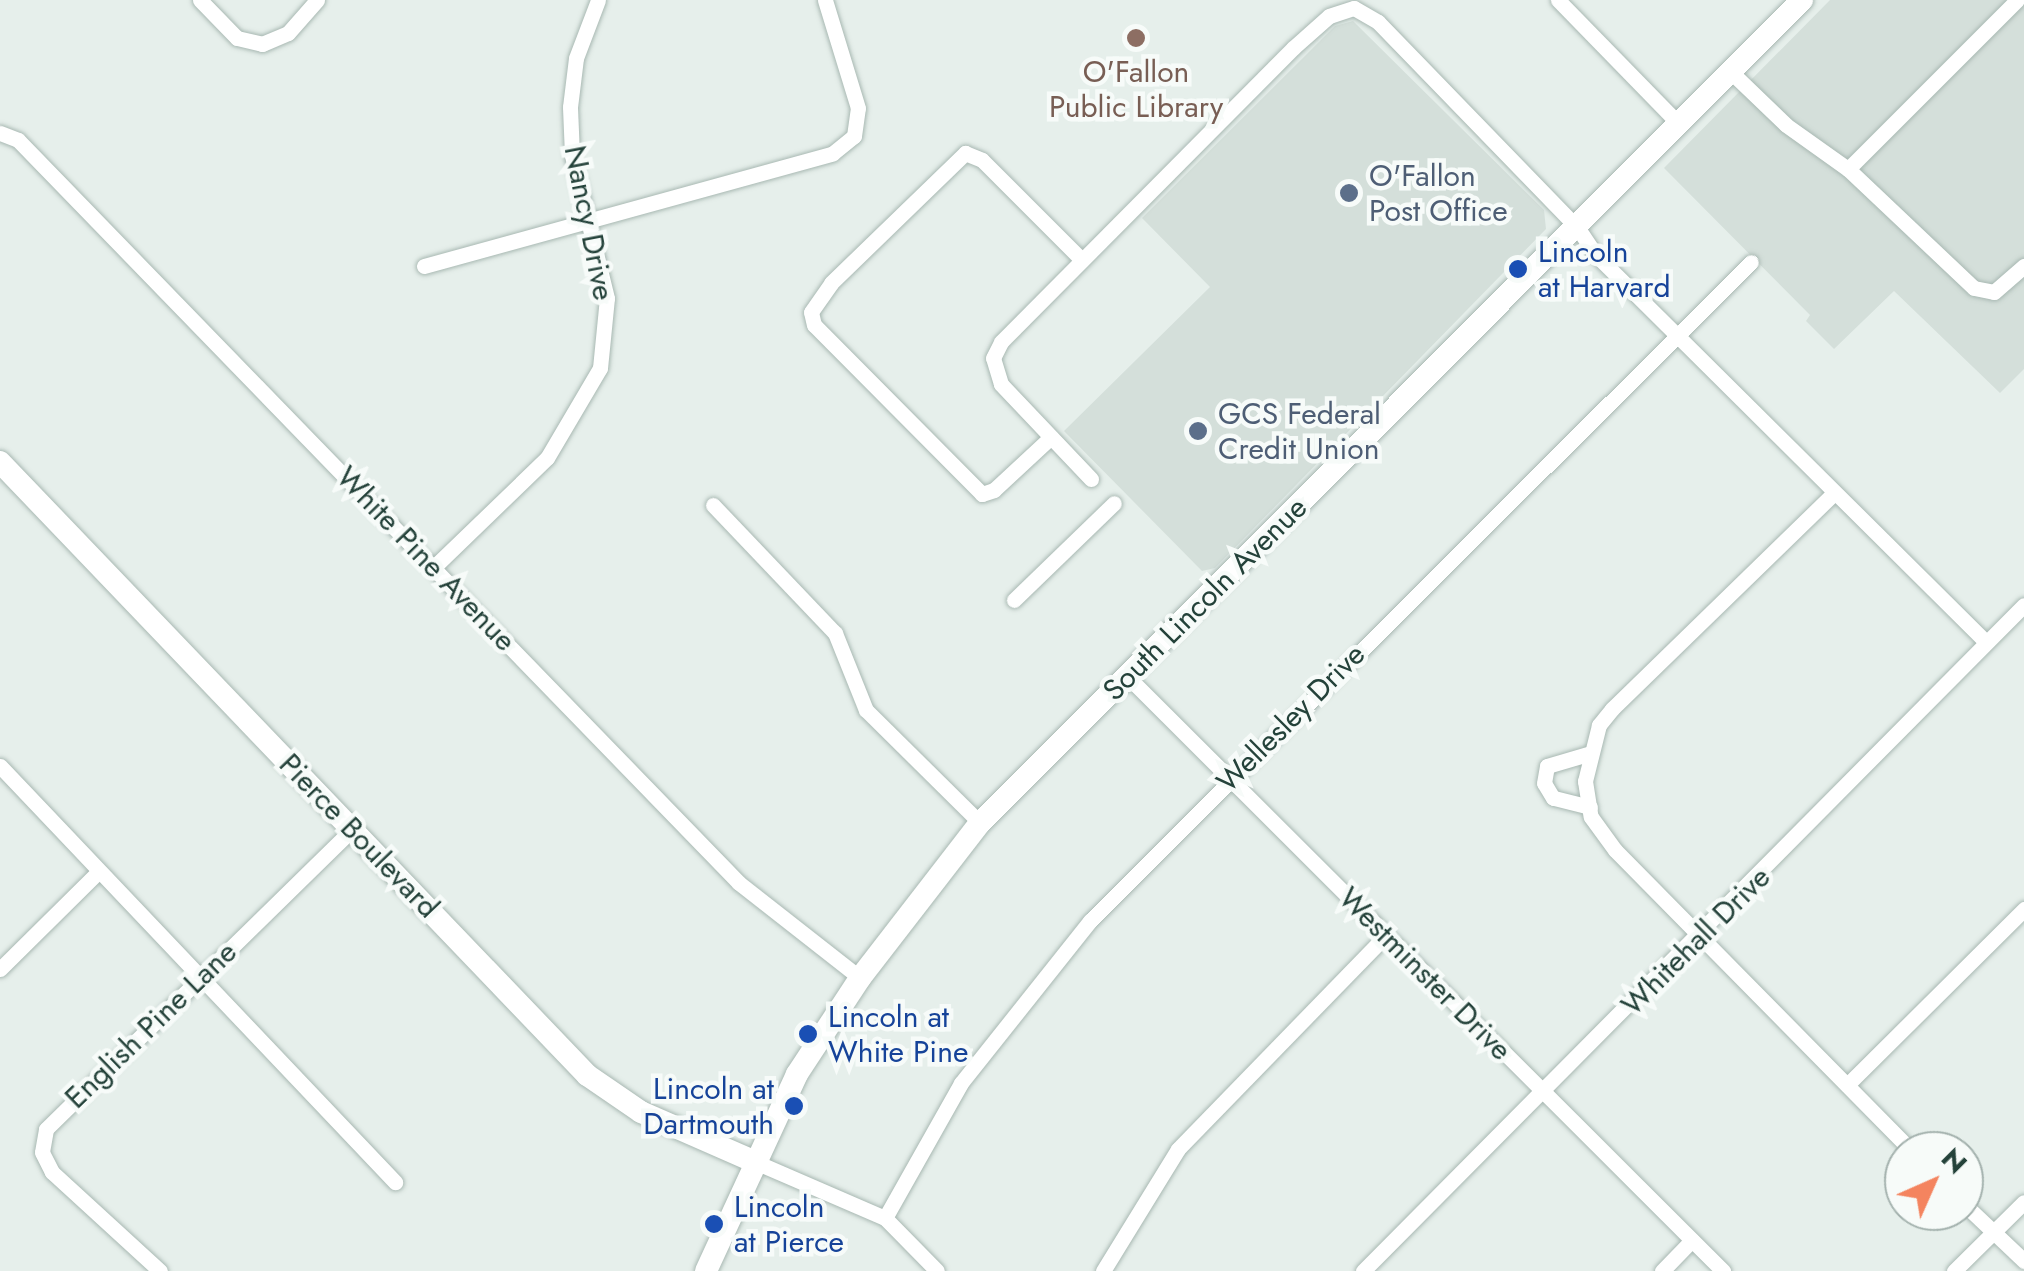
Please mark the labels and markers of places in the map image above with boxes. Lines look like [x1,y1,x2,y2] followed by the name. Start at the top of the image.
[1125,27,1147,49] marker: O'Fallon Public Library
[1049,54,1223,124] place label: O'Fallon Public Library
[1369,158,1508,228] place label: O'Fallon Post Office
[1338,182,1360,204] marker: O'Fallon Post Office
[1538,234,1671,304] place label: Lincoln at Harvard
[1507,258,1529,280] marker: Lincoln at Harvard
[1218,396,1381,466] place label: GCS Federal Credit Union
[1187,420,1209,442] marker: GCS Federal Credit Union
[828,999,968,1070] place label: Lincoln at White Pine
[797,1023,819,1045] marker: Lincoln at White Pine
[643,1071,774,1142] place label: Lincoln at Dartmouth
[783,1095,805,1117] marker: Lincoln at Dartmouth
[734,1189,844,1260] place label: Lincoln at Pierce
[703,1213,725,1235] marker: Lincoln at Pierce

